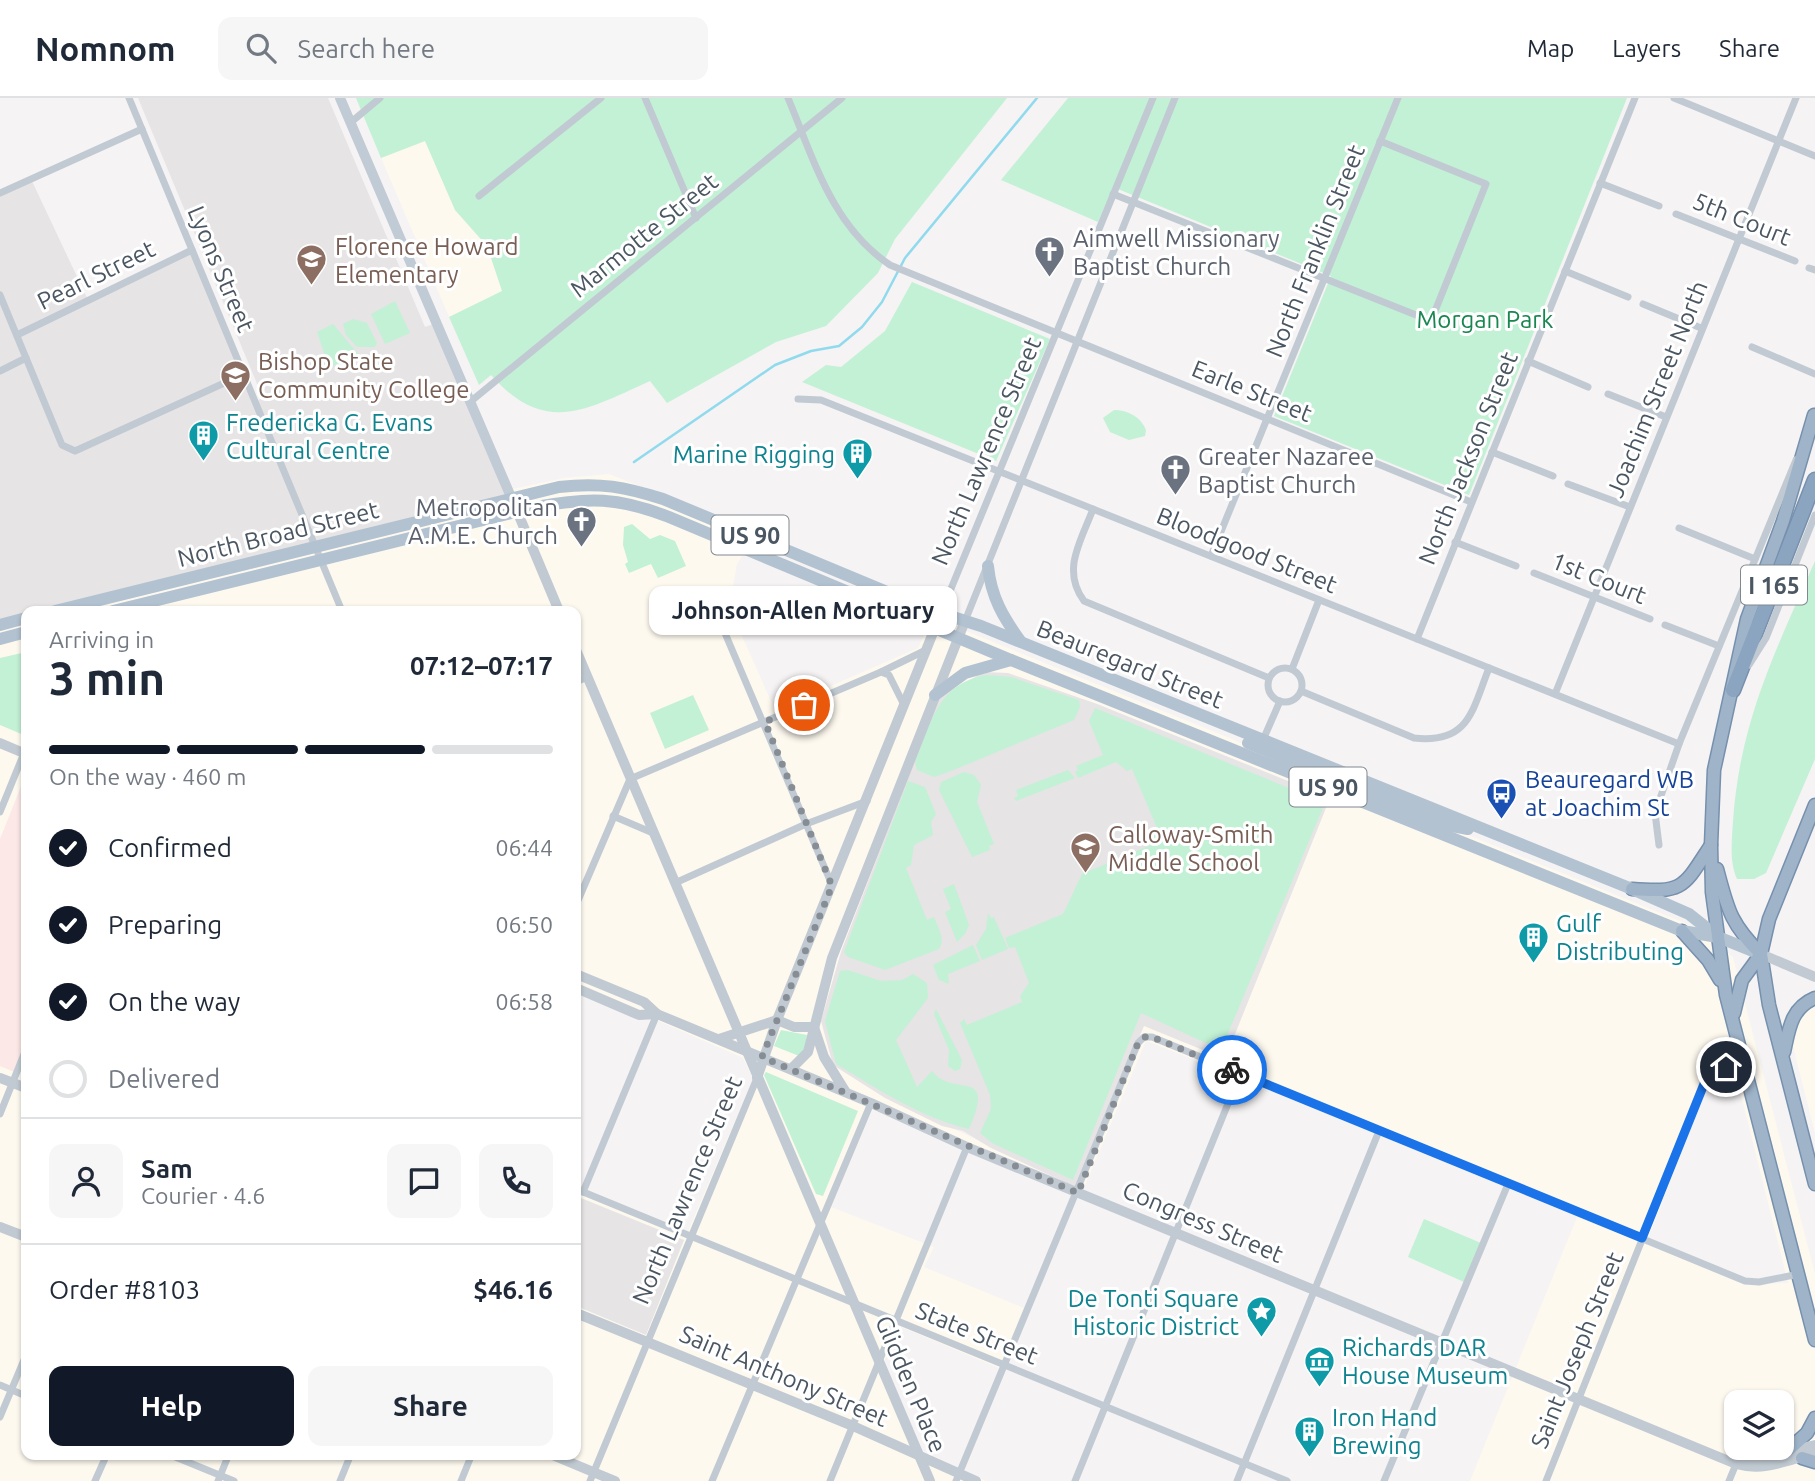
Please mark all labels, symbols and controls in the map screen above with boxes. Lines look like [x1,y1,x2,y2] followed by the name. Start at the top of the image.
[218,17,708,80] search box
[242,29,280,67] icon: search
[35,30,176,67] text: Nomnom
[298,34,435,63] text: Search here
[1527,35,1574,62] text: Map
[1612,35,1681,62] text: Layers
[1719,35,1780,62] text: Share
[1260,140,1370,361] street label: North Franklin Street
[565,167,724,303] street label: Marmotte Street
[1689,187,1795,251] street label: 5th Court
[182,202,260,337] street label: Lyons Street
[1073,225,1280,280] place label: Aimwell Missionary Baptist Church
[335,233,519,288] place label: Florence Howard Elementary
[33,235,160,315] street label: Pearl Street
[1033,235,1067,279] church icon: Aimwell Missionary Baptist Church
[295,243,329,287] school or university icon: Florence Howard Elementary
[1601,277,1713,501] street label: Joachim Street North
[1417,306,1554,333] park label: Morgan Park
[926,332,1047,569] street label: North Lawrence Street
[1413,347,1523,568] street label: North Jackson Street
[258,348,470,403] place label: Bishop State Community College
[1188,355,1316,427] street label: Earle Street
[218,358,252,402] school or university icon: Bishop State Community College
[226,409,433,464] place label: Fredericka G. Evans Cultural Centre
[186,419,220,463] building icon: Fredericka G. Evans Cultural Centre
[841,437,875,481] building icon: Marine Rigging
[673,441,835,468] place label: Marine Rigging
[1198,443,1374,498] place label: Greater Nazaree Baptist Church
[1158,453,1192,497] church icon: Greater Nazaree Baptist Church
[408,494,558,549] place label: Metropolitan A.M.E. Church
[175,496,382,572] street label: North Broad Street
[1153,502,1342,599] street label: Bloodgood Street
[564,504,598,548] church icon: Metropolitan A.M.E. Church
[712,516,788,555] road number: US 90
[1548,547,1651,609] street label: 1st Court
[1741,565,1807,604] road number: I 165
[650,586,958,635] callout: Johnson-Allen Mortuary
[672,598,934,623] text: Johnson-Allen Mortuary
[1033,614,1228,714] street label: Beauregard Street
[49,627,154,652] text: Arriving in
[410,651,553,680] text: 07:12–07:17
[49,652,165,704] text: 3 min
[774,675,834,735] pin
[785,686,823,724] icon: bag
[49,764,246,789] text: On the way · 460 m
[1525,766,1694,821] place label: Beauregard WB at Joachim St
[1290,768,1366,806] road number: US 90
[1485,776,1519,820] bus stop icon: Beauregard WB at Joachim St
[1108,821,1273,876] place label: Calloway-Smith Middle School
[49,829,87,867] icon: check
[1068,831,1102,875] school or university icon: Calloway-Smith Middle School
[108,833,232,862] text: Confirmed
[495,835,553,860] text: 06:44
[49,906,87,944] icon: check
[108,910,222,939] text: Preparing
[1556,910,1684,965] place label: Gulf Distributing
[495,912,553,937] text: 06:50
[1516,920,1550,964] building icon: Gulf Distributing
[49,983,87,1021] icon: check
[108,987,240,1016] text: On the way
[495,989,553,1014] text: 06:58
[1197,1035,1267,1105] courier
[1696,1037,1756,1097] pin
[1707,1048,1745,1086] icon: home
[1213,1051,1251,1089] icon: bike
[108,1064,220,1093] text: Delivered
[627,1071,748,1308] street label: North Lawrence Street
[49,1144,123,1218] button: person
[387,1144,461,1218] button: chat
[479,1144,553,1218] button: phone
[141,1154,193,1183] text: Sam
[1119,1176,1288,1268] street label: Congress Street
[141,1183,265,1208] text: Courier · 4.6
[1525,1247,1629,1452] street label: Saint Joseph Street
[49,1275,200,1304] text: Order #8103
[473,1275,553,1304] text: $46.16
[1068,1285,1240,1340] place label: De Tonti Square Historic District
[1245,1295,1279,1339] place icon: De Tonti Square Historic District
[912,1296,1043,1370] street label: State Street
[870,1312,952,1456] street label: Glidden Place
[676,1320,893,1432] street label: Saint Anthony Street
[1342,1334,1508,1389] place label: Richards DAR House Museum
[1302,1344,1336,1388] museum icon: Richards DAR House Museum
[49,1366,294,1446] button: Help
[308,1366,553,1446] button: Share
[1724,1390,1794,1460] map controls
[1724,1390,1794,1460] button: layers
[1332,1404,1437,1459] place label: Iron Hand Brewing
[1292,1414,1326,1458] building icon: Iron Hand Brewing

